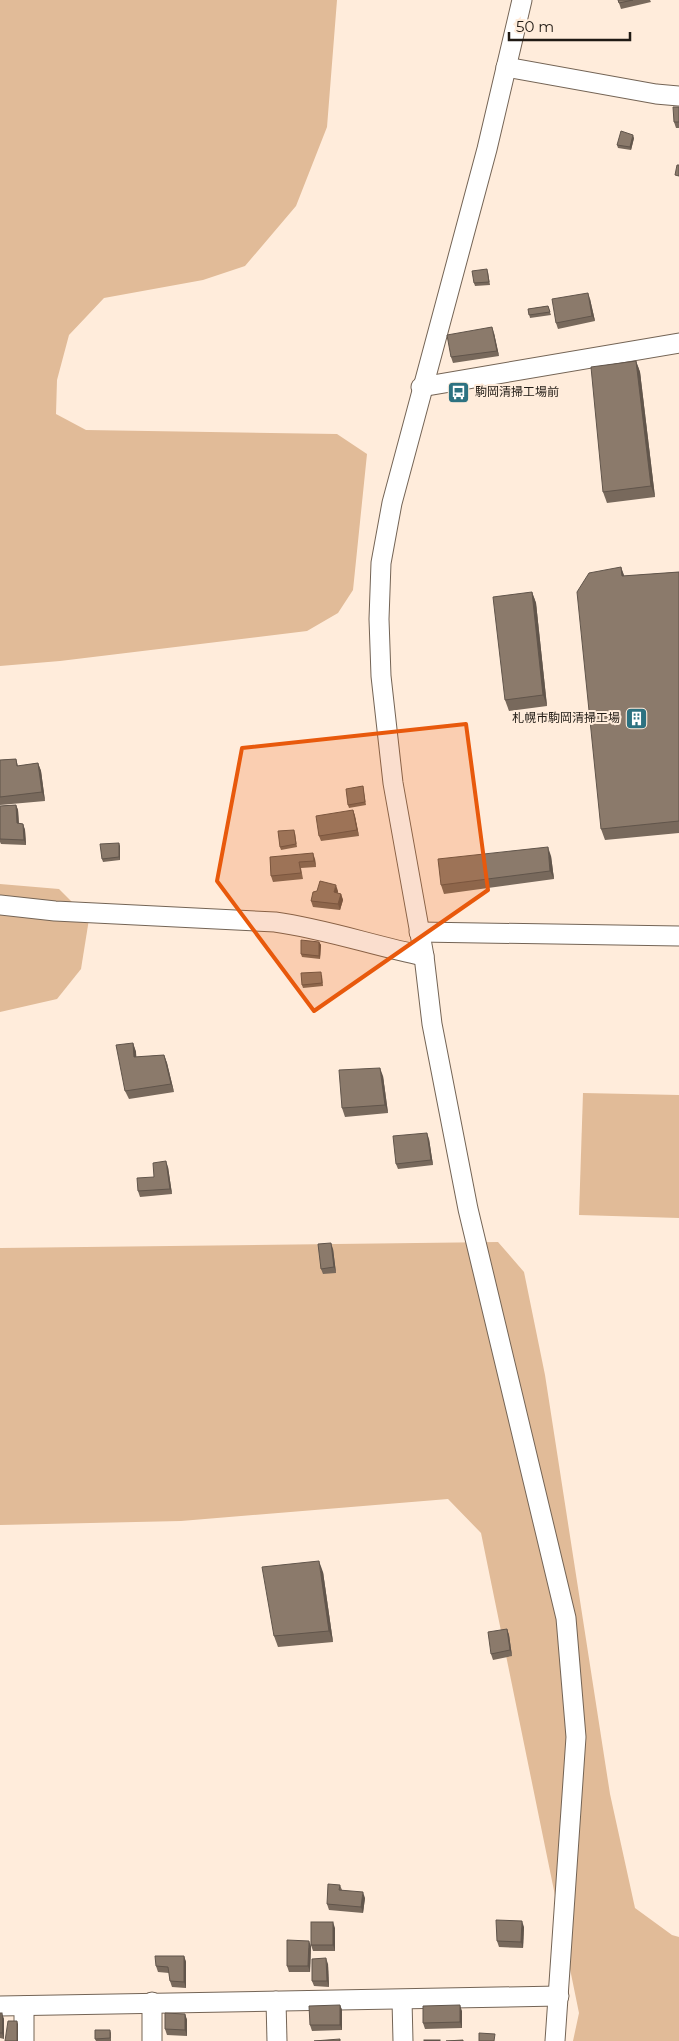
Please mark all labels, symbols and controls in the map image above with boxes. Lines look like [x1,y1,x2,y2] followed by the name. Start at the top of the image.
[509,10,630,42] scale bar
[516,17,554,36] text: 50 m
[447,380,471,404] bus stop icon: 駒岡清掃工場前
[475,384,559,399] place label: 駒岡清掃工場前
[624,706,648,730] building icon: 札幌市駒岡清掃工場
[512,710,620,725] place label: 札幌市駒岡清掃工場

